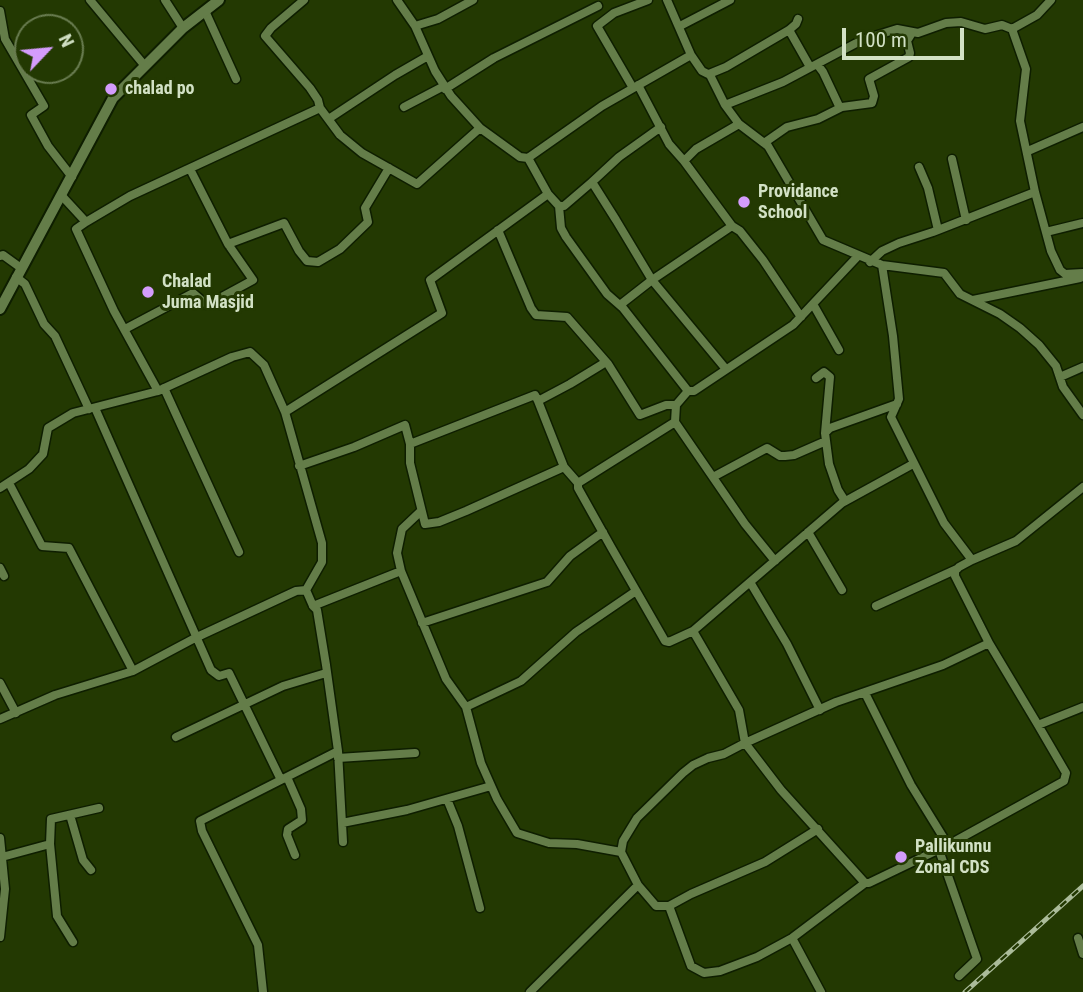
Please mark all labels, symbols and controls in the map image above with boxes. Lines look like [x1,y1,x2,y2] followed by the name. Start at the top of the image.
[14,14,84,84] north arrow
[845,14,968,58] scale bar
[855,28,907,52] text: 100 m
[54,30,79,51] text: N
[125,78,195,100] place label: chalad po
[103,81,119,97] marker: chalad po
[758,181,838,224] place label: Providance School
[736,194,752,210] marker: Providance School
[162,271,254,314] place label: Chalad Juma Masjid
[140,284,156,300] marker: Chalad Juma Masjid
[915,836,991,878] place label: Pallikunnu Zonal CDS
[893,849,909,865] marker: Pallikunnu Zonal CDS

